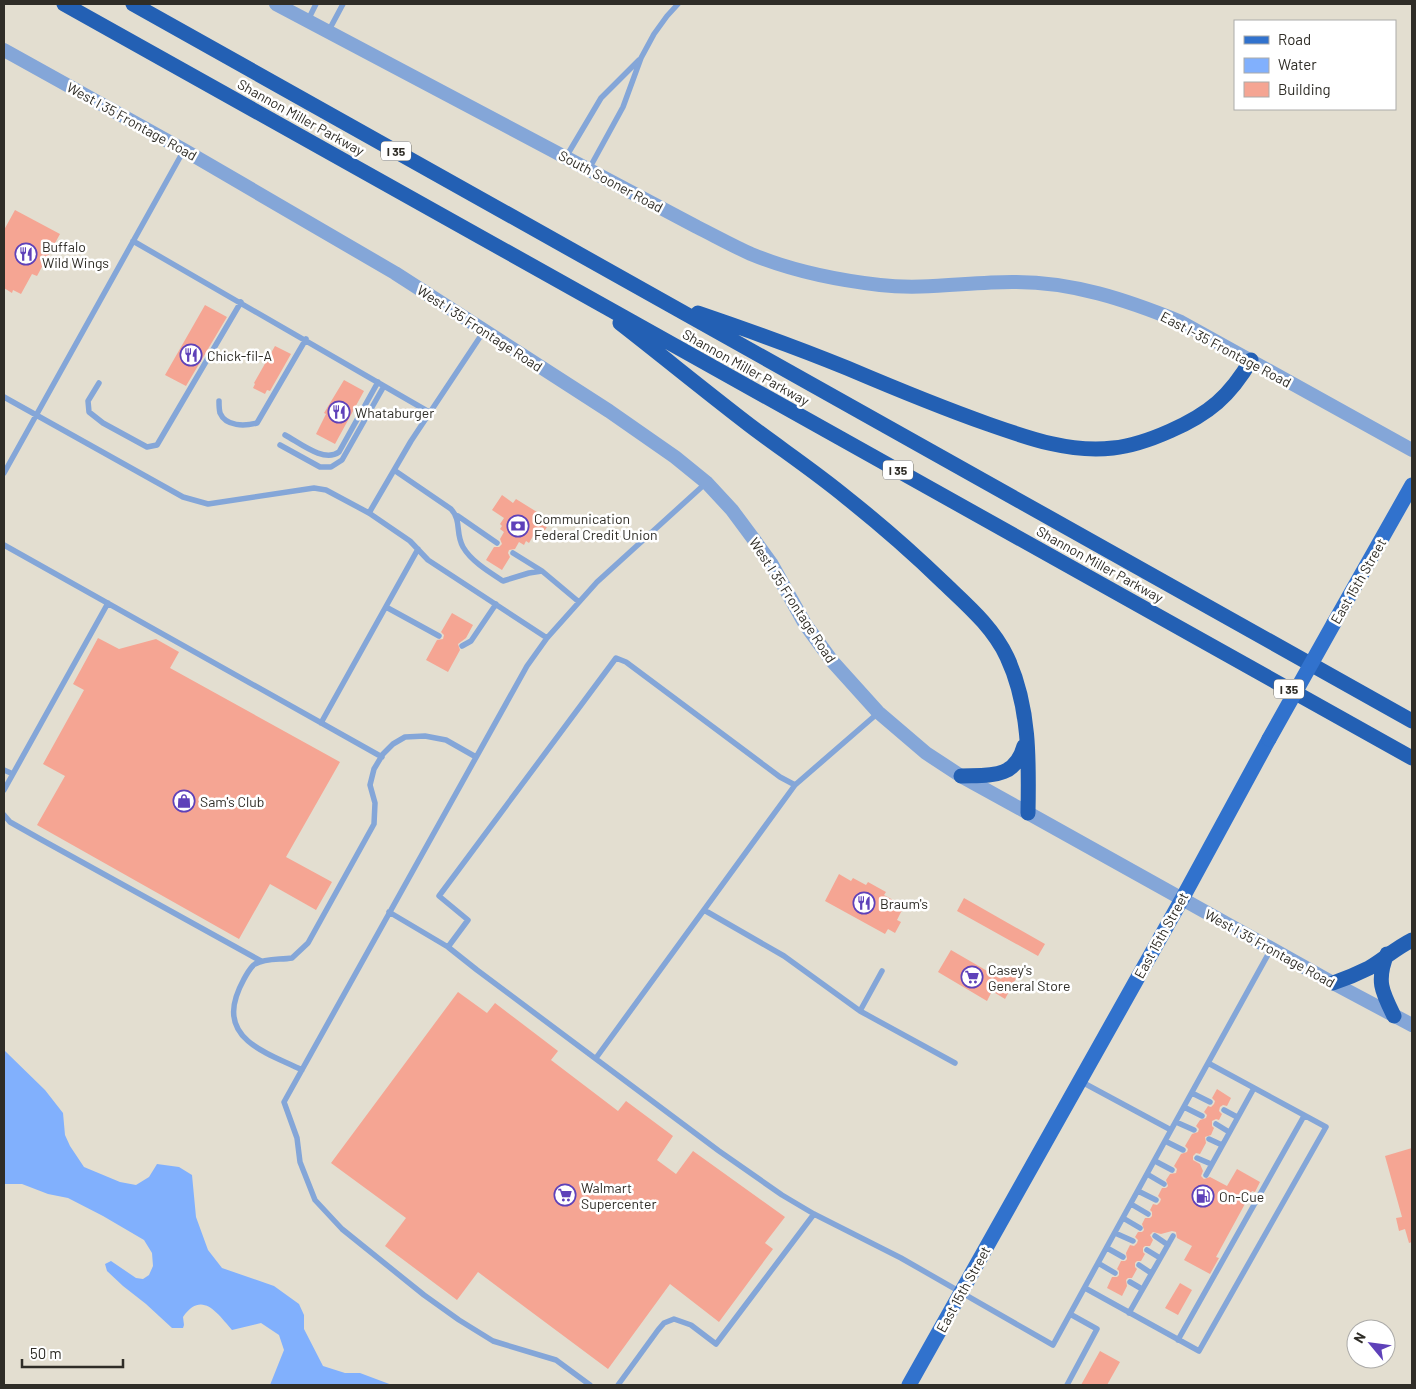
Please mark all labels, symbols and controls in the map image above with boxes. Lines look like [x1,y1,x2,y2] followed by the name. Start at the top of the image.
[1234,20,1396,110] legend
[1278,30,1311,48] text: Road
[1278,55,1317,73] text: Water
[235,75,368,159] street label: Shannon Miller Parkway
[64,78,200,164] street label: West I 35 Frontage Road
[1278,80,1331,98] text: Building
[381,142,411,160] road number: I 35
[556,146,666,216] street label: South Sooner Road
[42,238,109,271] place label: Buffalo Wild Wings
[14,242,38,266] restaurant icon: Buffalo Wild Wings
[414,281,546,375] street label: West I 35 Frontage Road
[1158,307,1294,391] street label: East I-35 Frontage Road
[680,325,813,409] street label: Shannon Miller Parkway
[179,343,203,367] restaurant icon: Chick-fil-A
[207,347,272,364] place label: Chick-fil-A
[327,400,351,424] restaurant icon: Whataburger
[355,404,434,421] place label: Whataburger
[883,460,913,480] road number: I 35
[534,510,658,543] place label: Communication Federal Credit Union
[506,514,530,538] bank icon: Communication Federal Credit Union
[1034,522,1167,606] street label: Shannon Miller Parkway
[746,534,840,666] street label: West I 35 Frontage Road
[1327,535,1389,627] street label: East 15th Street
[1274,680,1304,699] road number: I 35
[172,789,196,813] shop icon: Sam's Club
[200,793,264,810] place label: Sam's Club
[1130,889,1192,981] street label: East 15th Street
[852,891,876,915] restaurant icon: Braum's
[880,895,928,912] place label: Braum's
[1202,905,1338,991] street label: West I 35 Frontage Road
[988,961,1070,994] place label: Casey's General Store
[960,965,984,989] supermarket icon: Casey's General Store
[581,1179,657,1212] place label: Walmart Supercenter
[553,1183,577,1207] supermarket icon: Walmart Supercenter
[1191,1184,1215,1208] fuel station icon: On-Cue
[1219,1188,1264,1205] place label: On-Cue
[932,1243,994,1335] street label: East 15th Street
[1346,1319,1396,1369] north arrow
[1350,1329,1369,1346] text: N
[22,1336,124,1368] scale bar
[30,1344,62,1362] text: 50 m

